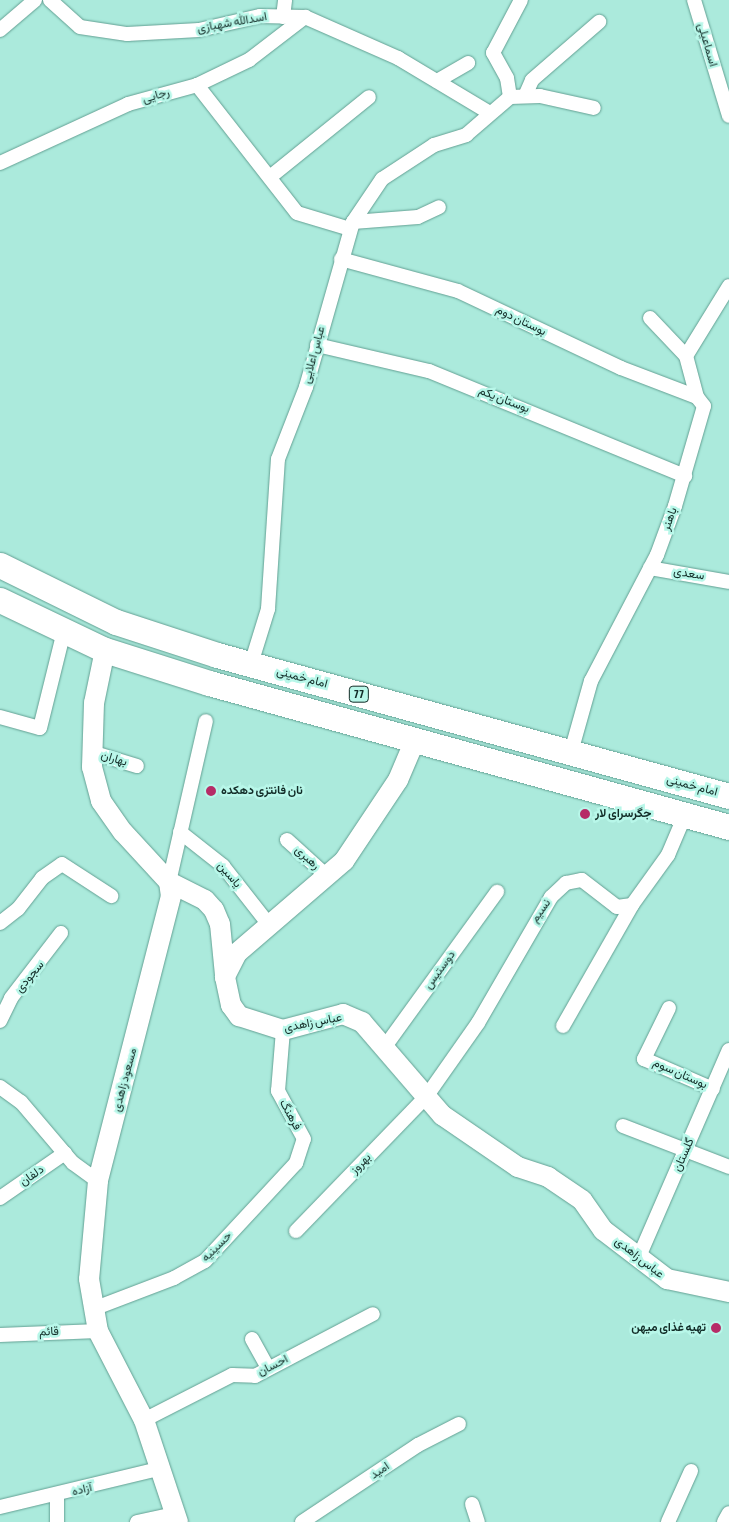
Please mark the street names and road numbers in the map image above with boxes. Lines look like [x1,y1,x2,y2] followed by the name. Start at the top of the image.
[196,10,268,36] street label: اسدالله شهبازی
[694,22,720,68] street label: اسماعیلی
[141,85,171,107] street label: رجایی
[494,303,548,339] street label: بوستان دوم
[299,325,329,385] street label: عباس اعلایی
[477,384,531,416] street label: بوستان یکم
[659,505,681,533] street label: باهنر
[672,564,706,584] street label: سعدی
[275,664,329,692] street label: امام خمینی
[348,686,370,702] road number: 77
[99,748,129,770] street label: بهاران
[665,772,719,800] street label: امام خمینی
[291,843,323,873] street label: رهبری
[214,859,244,891] street label: یاسین
[528,896,554,926] street label: نسیم
[421,948,459,992] street label: دوستیس
[13,958,47,996] street label: سجودی
[283,1010,343,1036] street label: عباس زاهدی
[110,1047,140,1113] street label: مسعود زاهدی
[651,1056,709,1092] street label: بوستان سوم
[276,1097,304,1133] street label: فرهنگ
[670,1136,698,1174] street label: گلستان
[348,1151,374,1177] street label: بهروز
[17,1163,47,1189] street label: دلفان
[199,1229,235,1265] street label: حسینیه
[611,1234,667,1282] street label: عباس زاهدی
[39,1324,59,1340] street label: قائم
[255,1352,291,1380] street label: احسان
[368,1459,392,1483] street label: امید
[71,1481,93,1499] street label: آزاده

